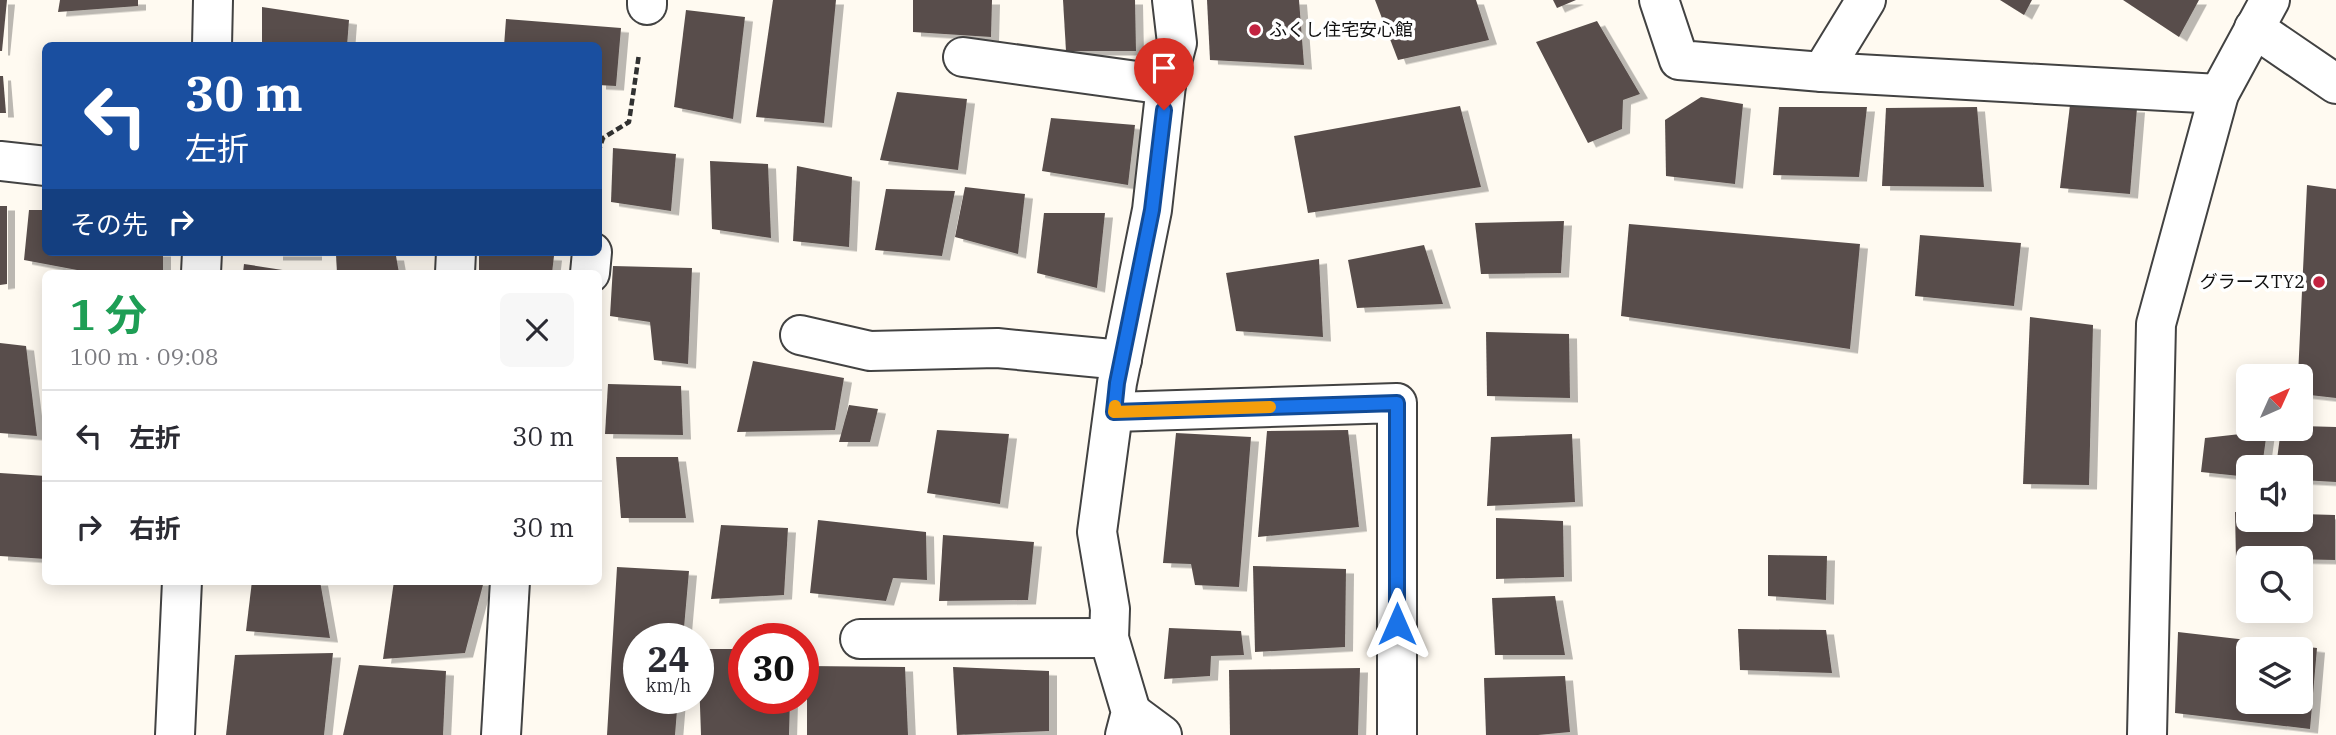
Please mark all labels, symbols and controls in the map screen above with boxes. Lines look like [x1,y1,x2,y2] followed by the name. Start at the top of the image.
[1269,18,1413,41] place label: ふくし住宅安心館
[1247,22,1263,38] marker: ふくし住宅安心館
[1134,38,1194,110] pin
[1145,49,1183,87] icon: arrive
[185,61,303,124] text: 30 m
[70,70,161,161] icon: left
[185,127,249,169] text: 左折
[162,203,200,241] icon: right
[70,207,148,241] text: その先
[2200,270,2305,293] place label: グラースTY2
[2311,274,2327,290] marker: グラースTY2
[70,287,147,342] text: 1 分
[500,293,574,367] button: close
[70,341,219,371] text: 100 m · 09:08
[2236,364,2314,441] north arrow
[2236,364,2313,714] map controls
[70,417,108,455] icon: left
[512,419,574,453] text: 30 m
[129,420,181,454] text: 左折
[2236,455,2313,532] button: sound
[70,508,108,546] icon: right
[512,510,574,544] text: 30 m
[129,511,181,545] text: 右折
[2236,546,2313,623] button: search
[1360,587,1434,661] position arrow
[728,623,819,714] speed limit sign: 30
[647,636,690,682] text: 24
[2236,637,2313,714] button: layers
[646,674,691,697] text: km/h

